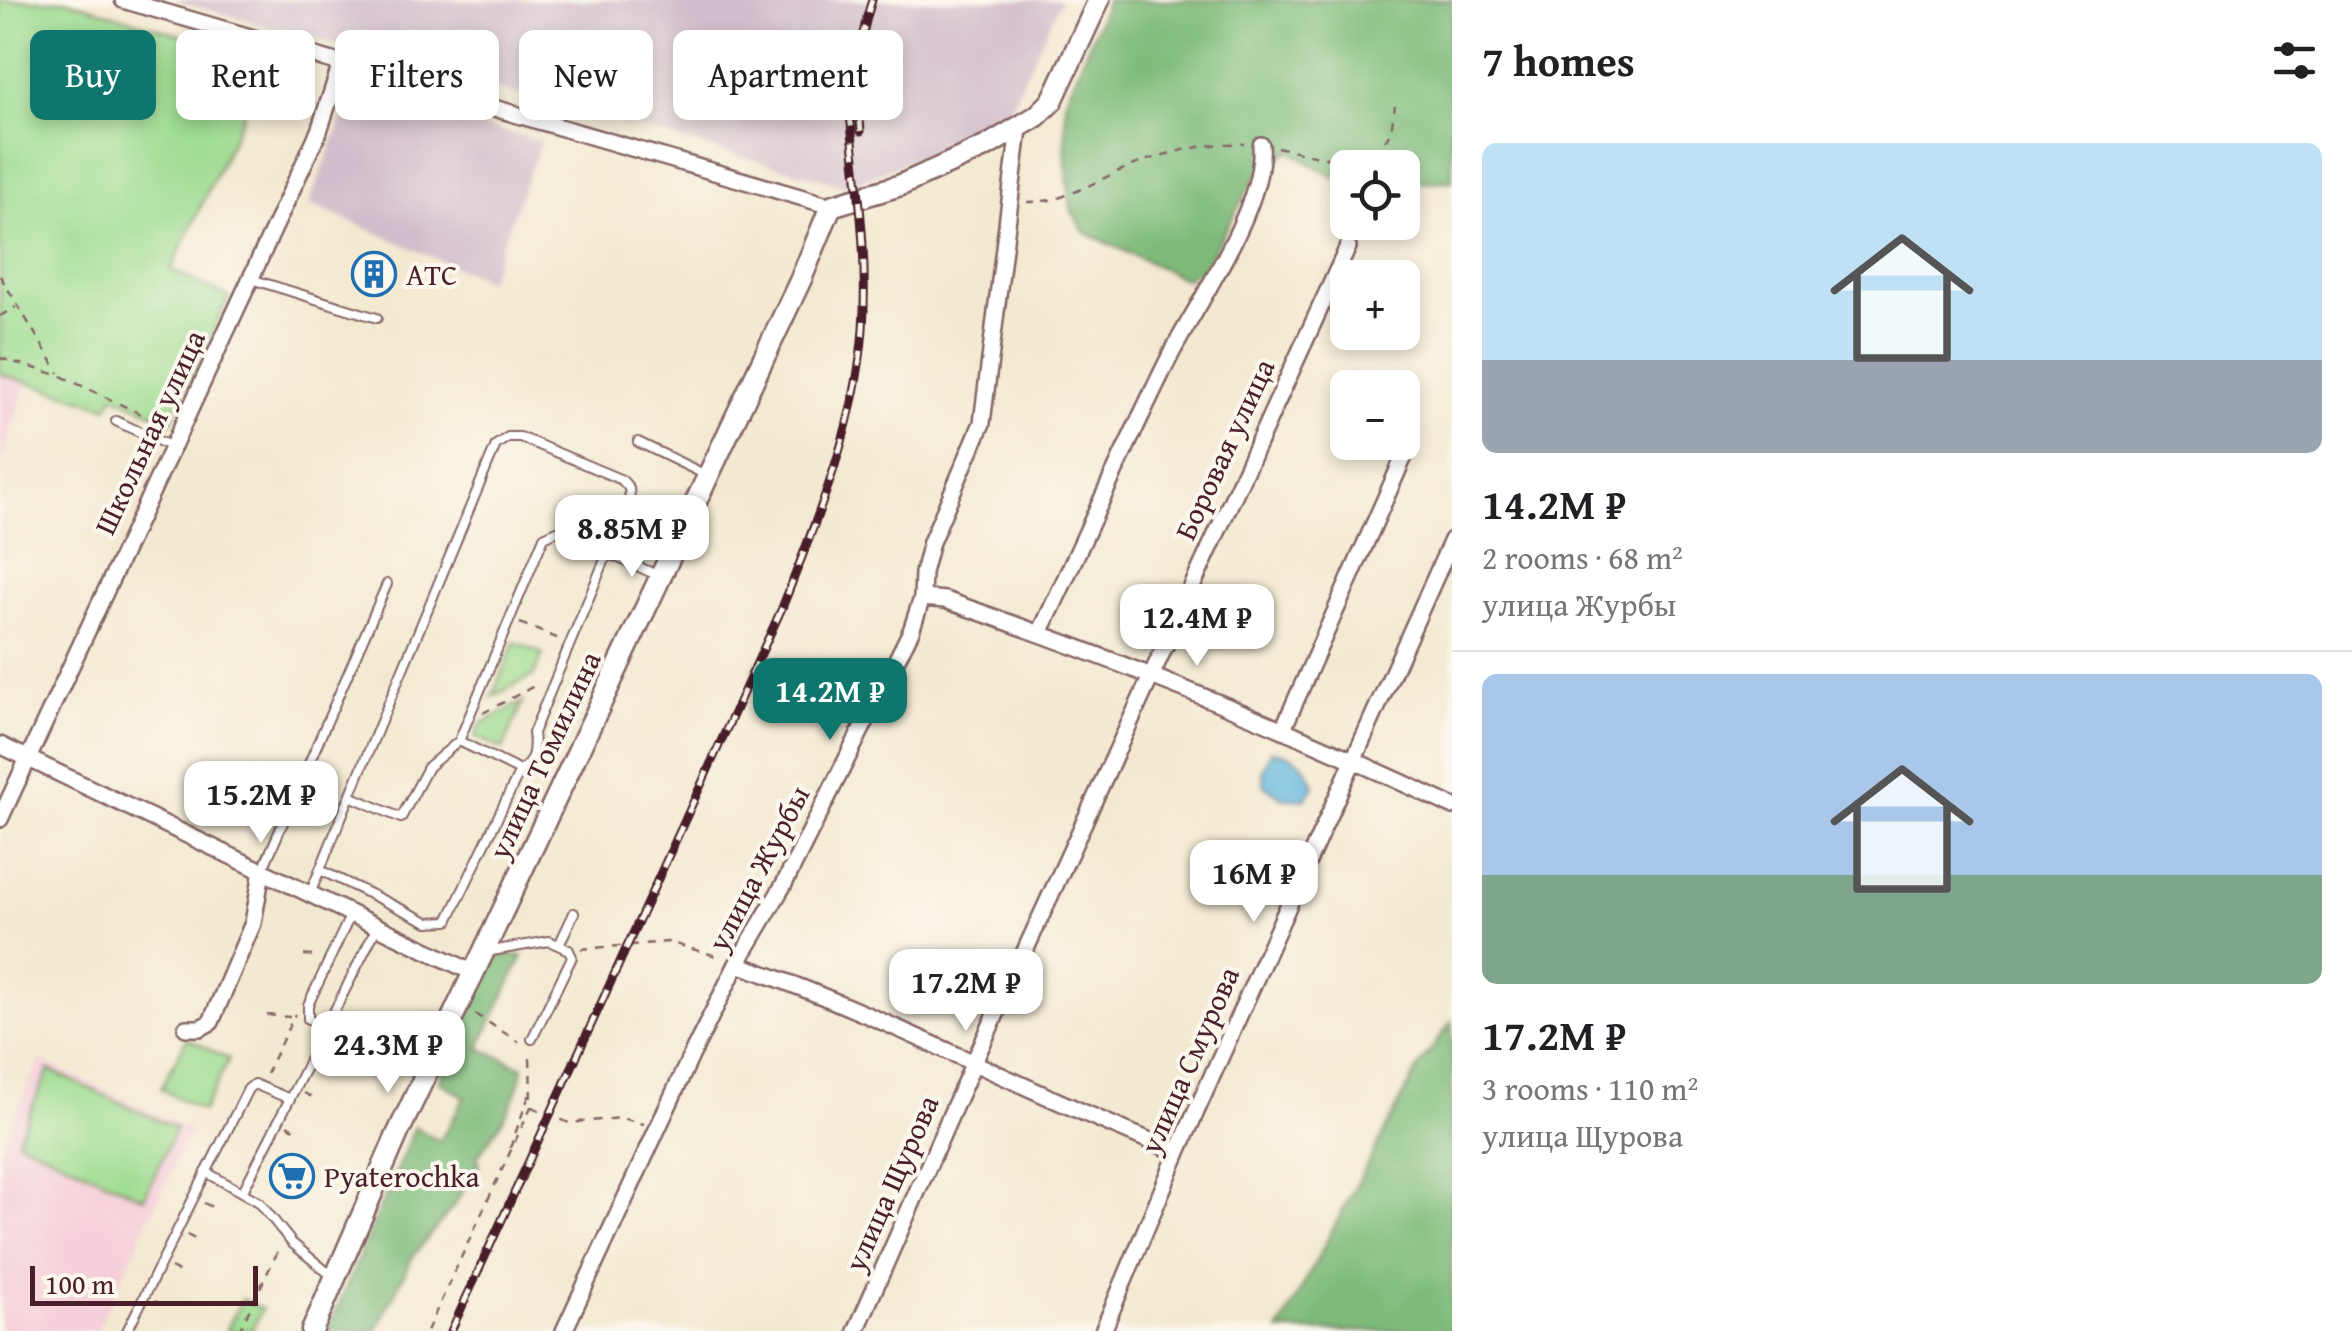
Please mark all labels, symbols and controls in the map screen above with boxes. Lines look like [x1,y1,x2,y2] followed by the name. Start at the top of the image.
[30,30,156,120] chip: Buy
[176,30,315,120] chip: Rent
[335,30,499,120] chip: Filters
[519,30,653,120] chip: New
[673,30,903,120] chip: Apartment
[1482,30,1635,91] text: 7 homes
[2267,33,2322,88] icon: filters
[1330,150,1420,460] map controls
[1330,150,1420,240] button: locate
[1812,208,1992,388] icon: home
[351,251,397,297] building icon: АТС
[406,252,457,296] place label: АТС
[1330,260,1420,350] button: +
[82,322,216,542] street label: Школьная улица
[1163,350,1286,547] street label: Боровая улица
[1330,370,1420,460] button: −
[1482,473,1626,534] text: 14.2M ₽
[540,495,724,580] pin: 8.85M ₽
[577,504,687,551] text: 8.85M ₽
[1482,534,1683,581] text: 2 rooms · 68 m²
[1482,581,1676,628] text: улица Журбы
[1105,584,1289,669] pin: 12.4M ₽
[1142,593,1252,640] text: 12.4M ₽
[476,643,612,867] street label: улица Томилина
[738,658,922,743] pin: 14.2M ₽
[775,667,885,714] text: 14.2M ₽
[1812,739,1992,919] icon: home
[169,761,353,846] pin: 15.2M ₽
[206,770,316,817] text: 15.2M ₽
[695,777,820,960] street label: улица Журбы
[1184,840,1324,925] pin: 16M ₽
[1212,849,1296,896] text: 16M ₽
[874,949,1058,1034] pin: 17.2M ₽
[911,958,1021,1005] text: 17.2M ₽
[1128,959,1250,1162] street label: улица Смурова
[1482,1004,1626,1065] text: 17.2M ₽
[296,1011,480,1096] pin: 24.3M ₽
[333,1020,443,1067] text: 24.3M ₽
[1482,1065,1698,1112] text: 3 rooms · 110 m²
[832,1087,950,1279] street label: улица Щурова
[1482,1112,1683,1159] text: улица Щурова
[269,1153,315,1199] supermarket icon: Pyaterochka
[324,1154,480,1198] place label: Pyaterochka
[30,1261,258,1306] scale bar
[45,1263,114,1304] text: 100 m

